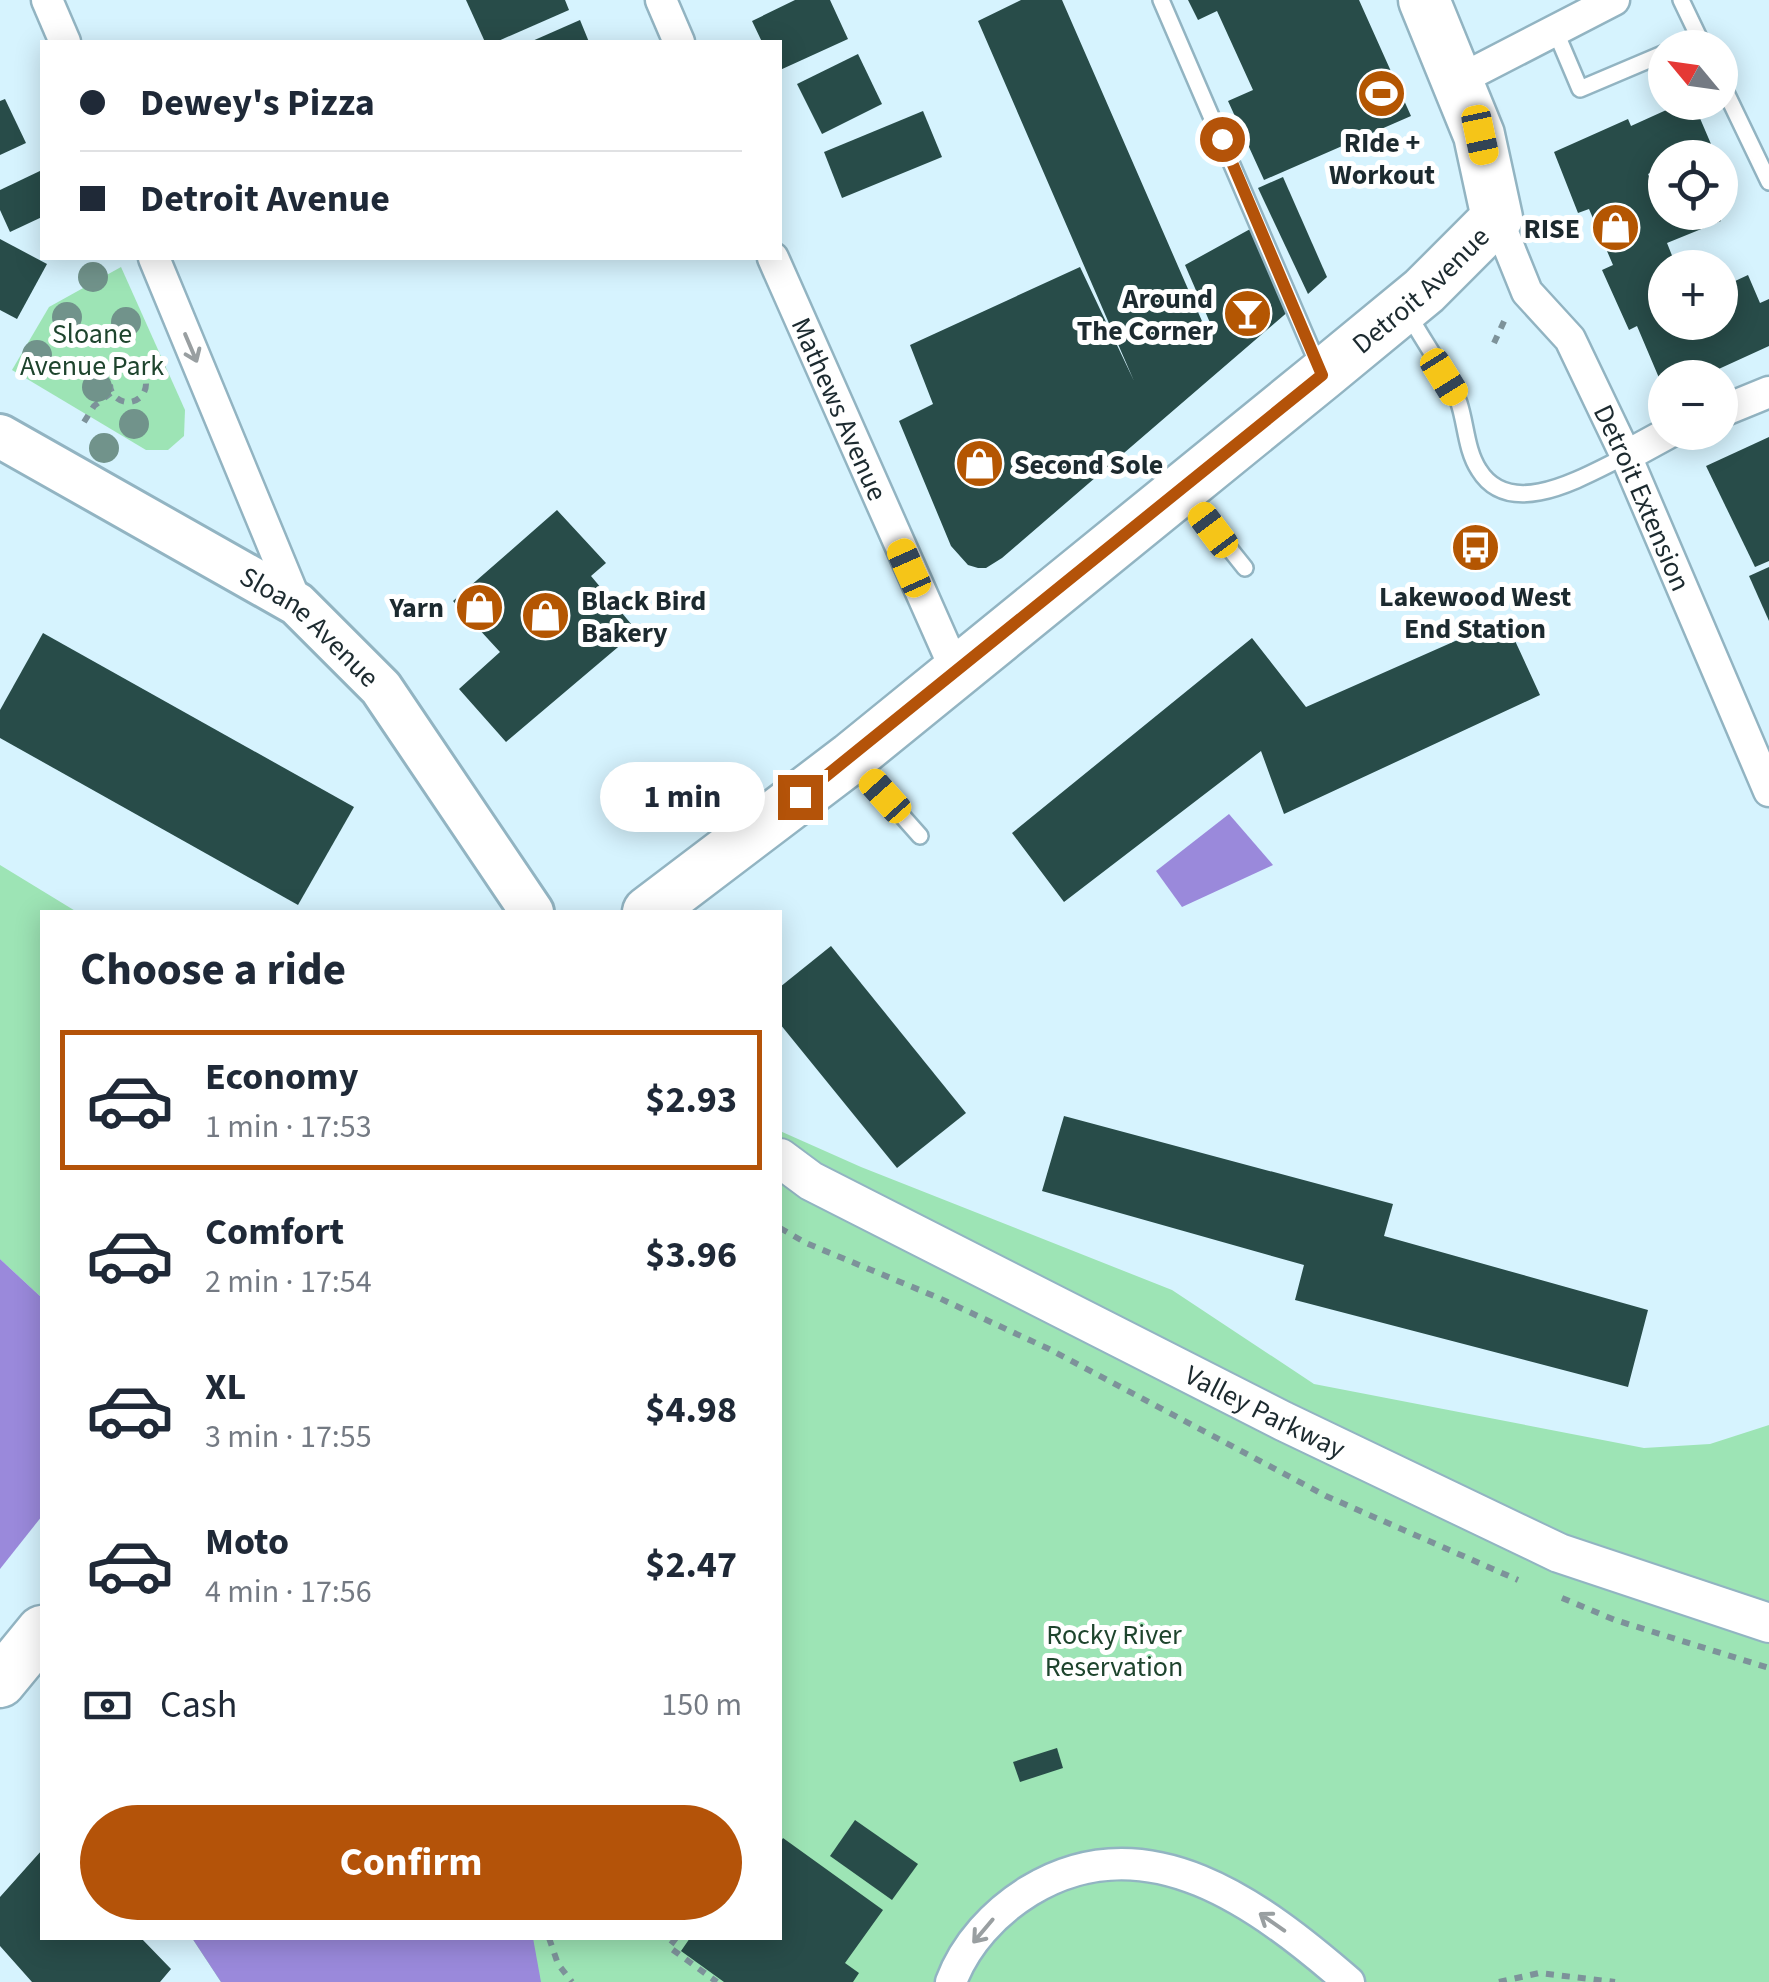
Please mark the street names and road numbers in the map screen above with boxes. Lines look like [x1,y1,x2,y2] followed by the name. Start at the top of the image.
[1344,218,1499,364] street label: Detroit Avenue
[781,311,897,507] street label: Mathews Avenue
[1583,398,1700,597] street label: Detroit Extension
[232,557,388,697] street label: Sloane Avenue
[1178,1355,1352,1469] street label: Valley Parkway

